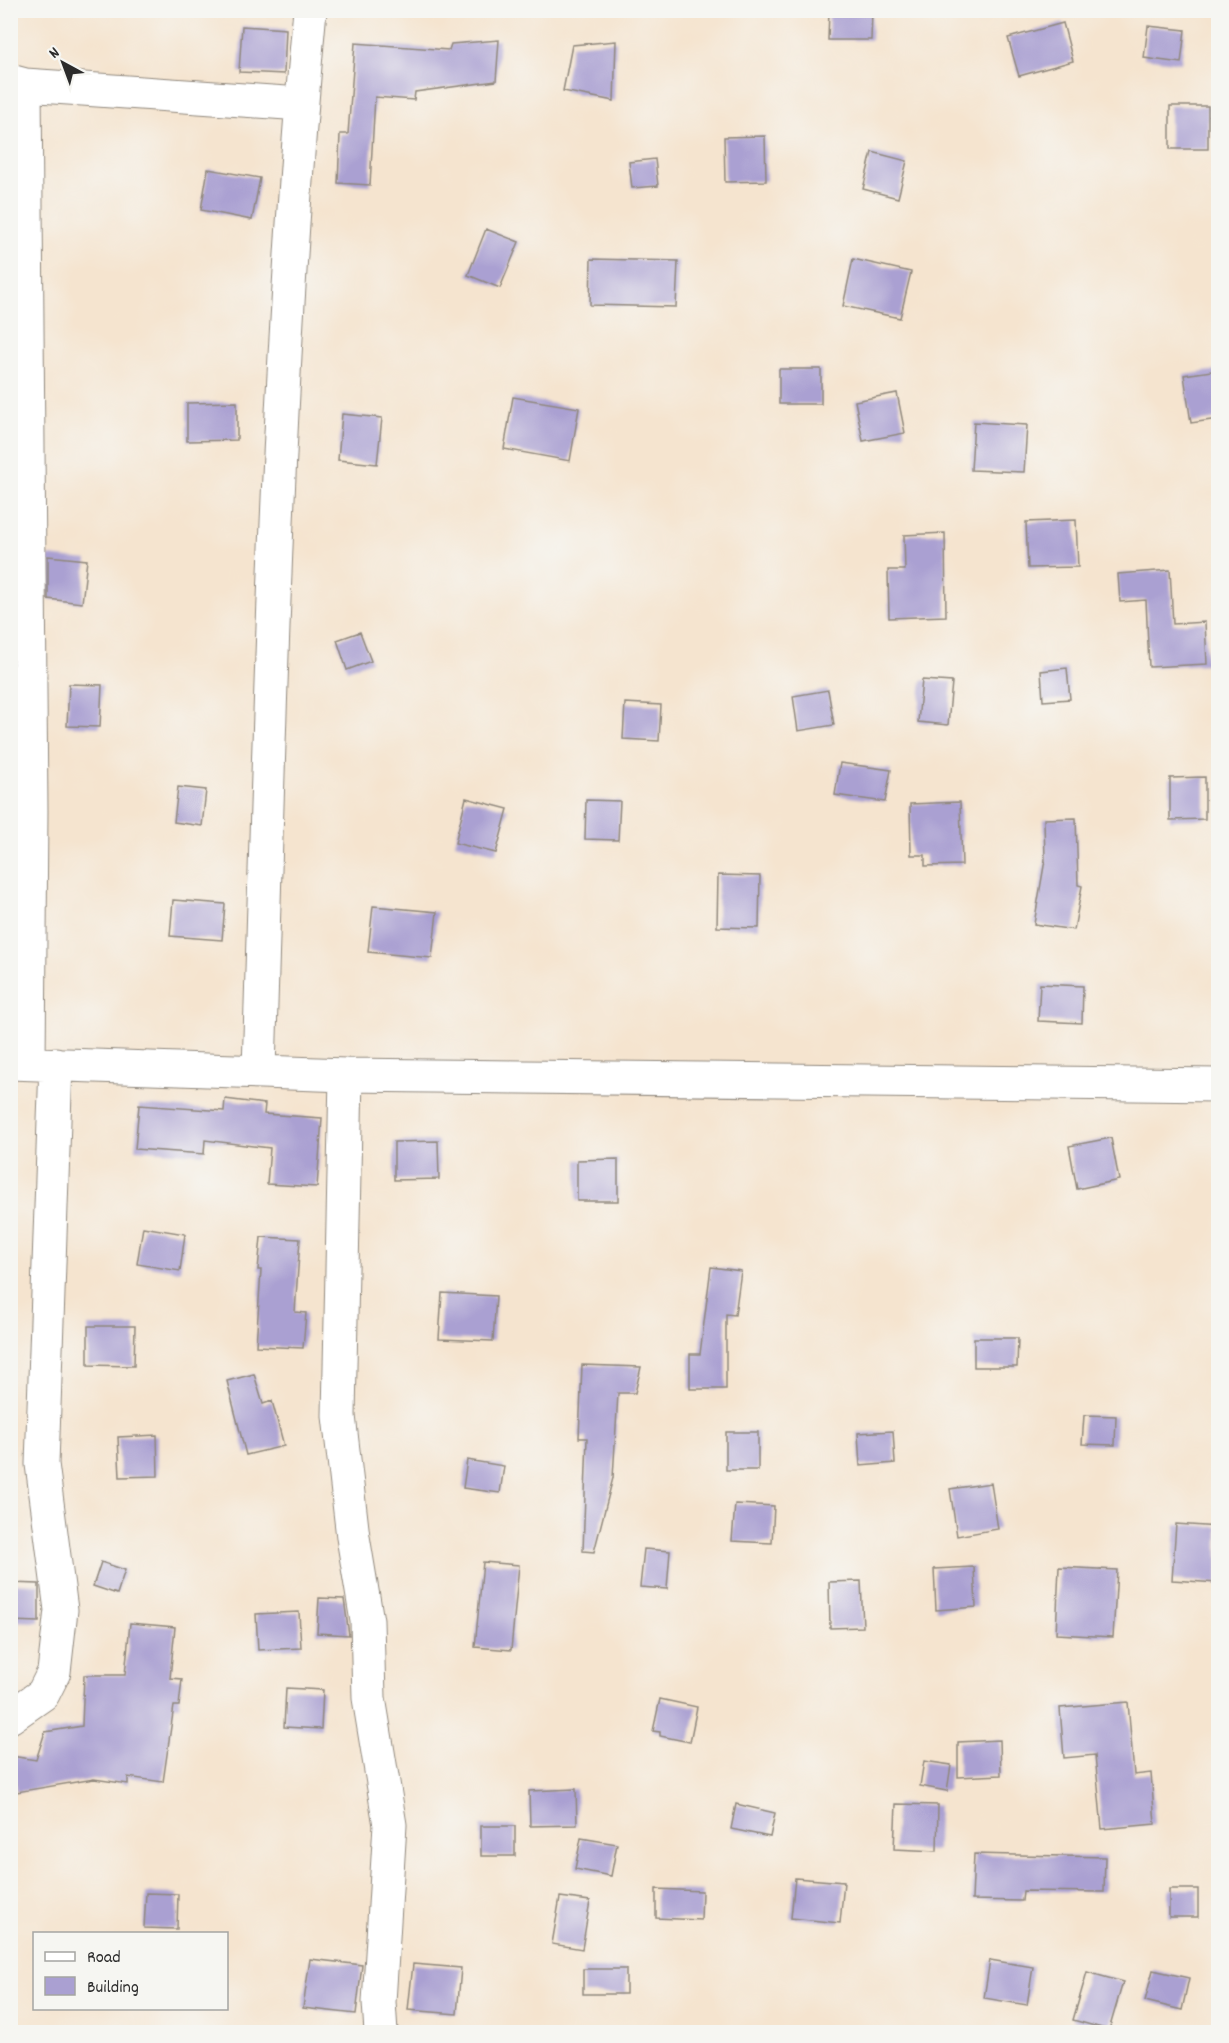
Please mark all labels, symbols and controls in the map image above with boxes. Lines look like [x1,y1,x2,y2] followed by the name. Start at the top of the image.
[33,33,93,93] north arrow
[44,42,65,65] text: N
[33,1932,228,2010] legend
[87,1946,121,1971] text: Road
[87,1976,139,2001] text: Building

